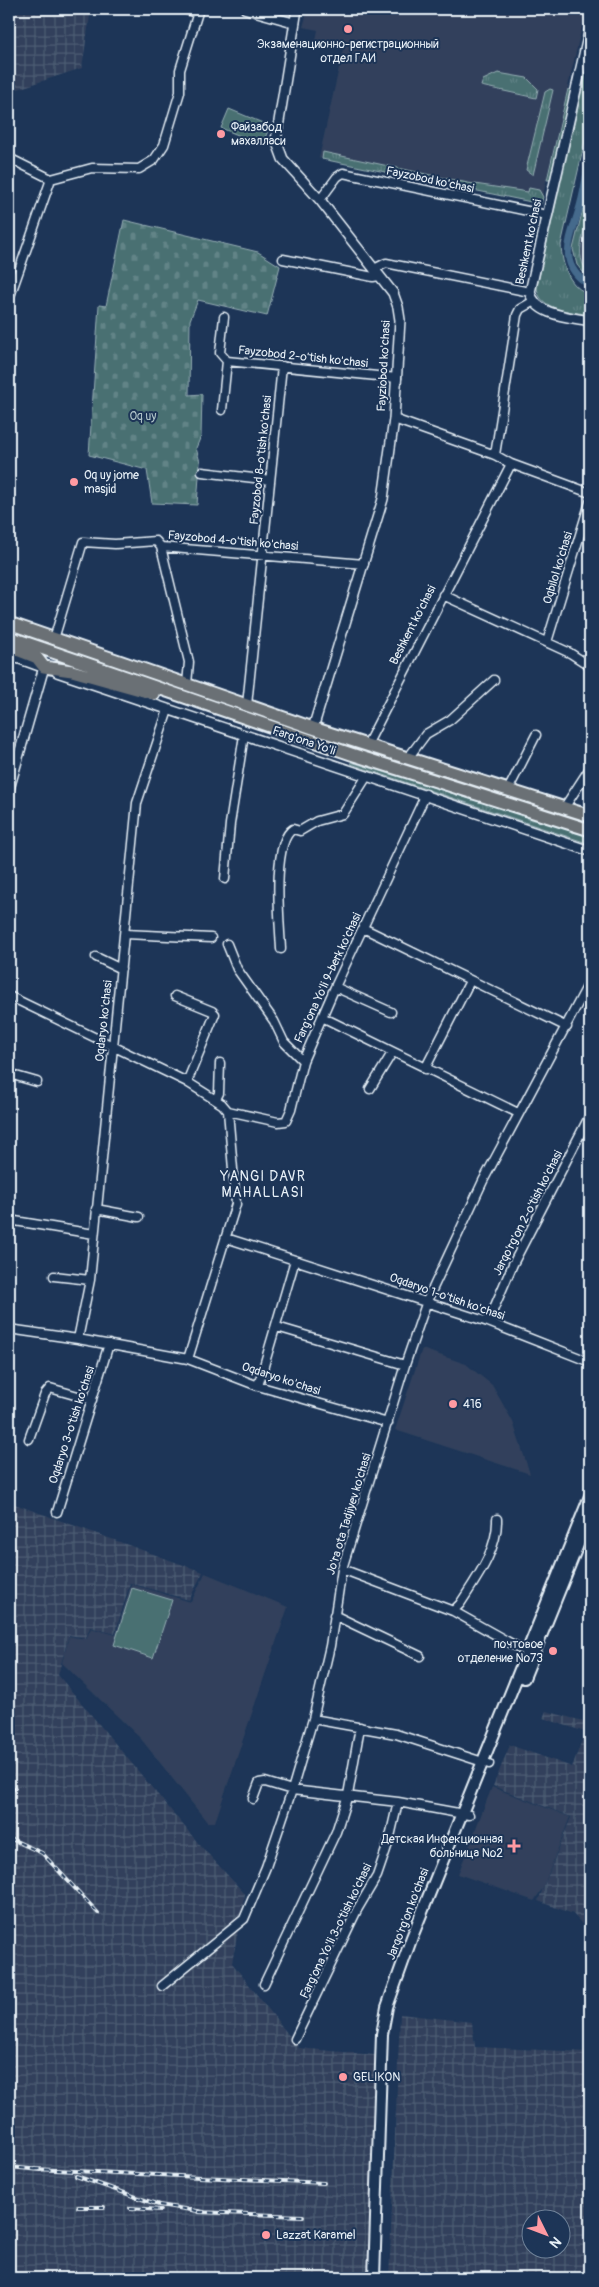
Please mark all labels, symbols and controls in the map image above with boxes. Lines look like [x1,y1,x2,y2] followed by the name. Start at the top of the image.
[342,23,354,35] marker: Экзаменационно-регистрационный отдел ГАИ
[257,37,439,66] place label: Экзаменационно-регистрационный отдел ГАИ
[231,120,286,149] place label: Файзабод махалласи
[215,128,227,140] marker: Файзабод махалласи
[385,163,475,197] street label: Fayzobod ko'chasi
[513,198,545,286] street label: Beshkent ko'chasi
[374,320,394,412] street label: Fayziobod ko'chasi
[237,343,369,371] street label: Fayzobod 2-o'tish ko'chasi
[247,395,275,525] street label: Fayzobod 8-o'tish ko'chasi
[129,409,157,424] park label: Oq uy
[84,468,139,497] place label: Oq uy jome masjid
[68,476,80,488] marker: Oq uy jome masjid
[167,528,299,554] street label: Fayzobod 4-o'tish ko'chasi
[540,530,576,606] street label: Oqbilol ko'chasi
[387,583,439,667] street label: Beshkent ko'chasi
[270,723,338,759] street label: Farg'ona Yo'li
[291,910,365,1046] street label: Farg'ona Yo'li 9-berk ko'chasi
[92,980,116,1062] street label: Oqdaryo ko'chasi
[490,1148,566,1278] street label: Jarqo'rg'on 2-o'tish ko'chasi
[219,1168,306,1201] district label: YANGI DAVR MAHALLASI
[387,1270,507,1324] street label: Oqdaryo 1-o'tish ko'chasi
[240,1359,322,1399] street label: Oqdaryo ko'chasi
[46,1364,98,1486] street label: Oqdaryo 3-o'tish ko'chasi
[463,1397,482,1412] place label: 416
[447,1398,459,1410] marker: 416
[323,1451,375,1577] street label: Jo'ra ota Tadjiyev ko'chasi
[458,1637,543,1666] place label: почтовое отделение №73
[547,1645,559,1657] marker: почтовое отделение №73
[380,1832,503,1861] place label: Детская Инфекционная больница №2
[507,1839,521,1853] marker: Детская Инфекционная больница №2
[297,1861,375,2001] street label: Farg'ona Yo'li 3-o'tish ko'chasi
[384,1866,432,1962] street label: Jarqo'rg'on ko'chasi
[353,2070,400,2085] place label: GELIKON
[337,2071,349,2083] marker: GELIKON
[522,2210,572,2260] north arrow
[276,2228,356,2243] place label: Lazzat Karamel
[260,2229,272,2241] marker: Lazzat Karamel
[546,2233,565,2252] text: N

